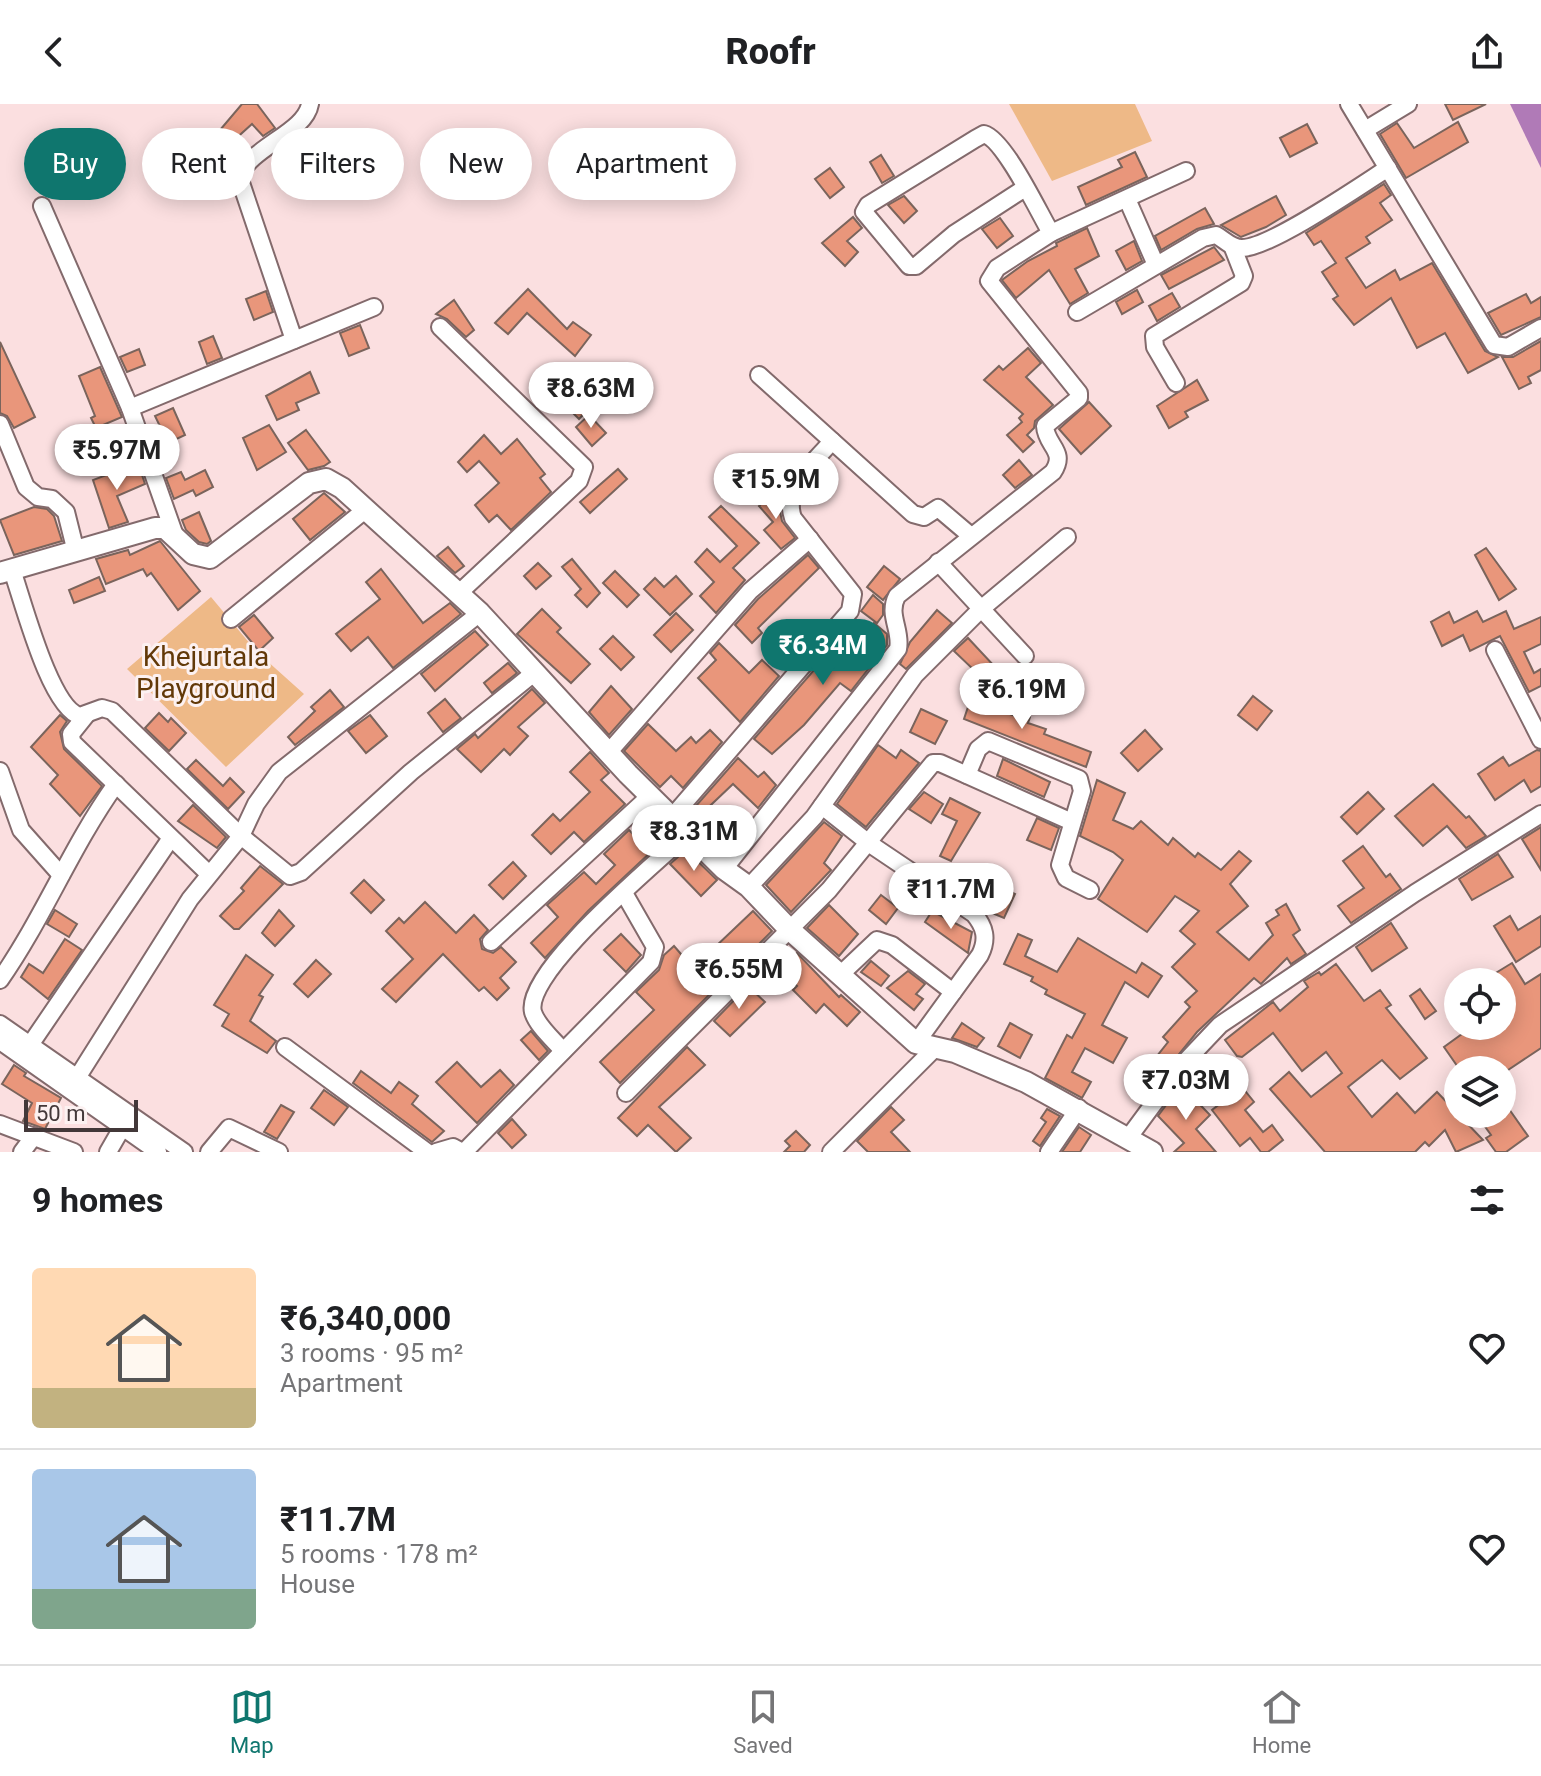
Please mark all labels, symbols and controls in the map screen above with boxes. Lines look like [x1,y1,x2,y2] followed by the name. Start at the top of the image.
[32,30,76,74] icon: back
[1465,30,1509,74] icon: share
[725,31,816,73] text: Roofr
[24,128,126,200] chip: Buy
[142,128,255,200] chip: Rent
[271,128,404,200] chip: Filters
[420,128,532,200] chip: New
[548,128,736,200] chip: Apartment
[526,362,656,430] pin: ₹8.63M
[547,373,635,403] text: ₹8.63M
[52,424,182,492] pin: ₹5.97M
[73,435,161,465] text: ₹5.97M
[711,453,841,521] pin: ₹15.9M
[732,464,820,494] text: ₹15.9M
[758,619,888,687] pin: ₹6.34M
[779,630,867,660] text: ₹6.34M
[136,640,276,705] park label: Khejurtala Playground
[957,663,1087,731] pin: ₹6.19M
[978,674,1066,704] text: ₹6.19M
[629,805,759,873] pin: ₹8.31M
[650,816,738,846] text: ₹8.31M
[886,863,1016,931] pin: ₹11.7M
[907,874,995,904] text: ₹11.7M
[674,943,804,1011] pin: ₹6.55M
[695,954,783,984] text: ₹6.55M
[1444,968,1516,1128] map controls
[1444,968,1516,1040] button: locate
[1121,1054,1251,1122] pin: ₹7.03M
[1444,1056,1516,1128] button: layers
[1142,1065,1230,1095] text: ₹7.03M
[24,1096,138,1132] scale bar
[36,1101,85,1126] text: 50 m
[1465,1178,1509,1222] icon: filters
[32,1180,163,1220] text: 9 homes
[280,1298,451,1338] text: ₹6,340,000
[96,1300,192,1396] icon: home
[1465,1326,1509,1370] icon: heart
[280,1338,463,1368] text: 3 rooms · 95 m²
[280,1368,403,1398] text: Apartment
[280,1499,396,1539] text: ₹11.7M
[96,1501,192,1597] icon: home
[1465,1527,1509,1571] icon: heart
[280,1539,478,1569] text: 5 rooms · 178 m²
[280,1569,355,1599] text: House
[230,1685,274,1758] tab: Map
[733,1685,793,1758] tab: Saved
[1252,1685,1311,1758] tab: Home

